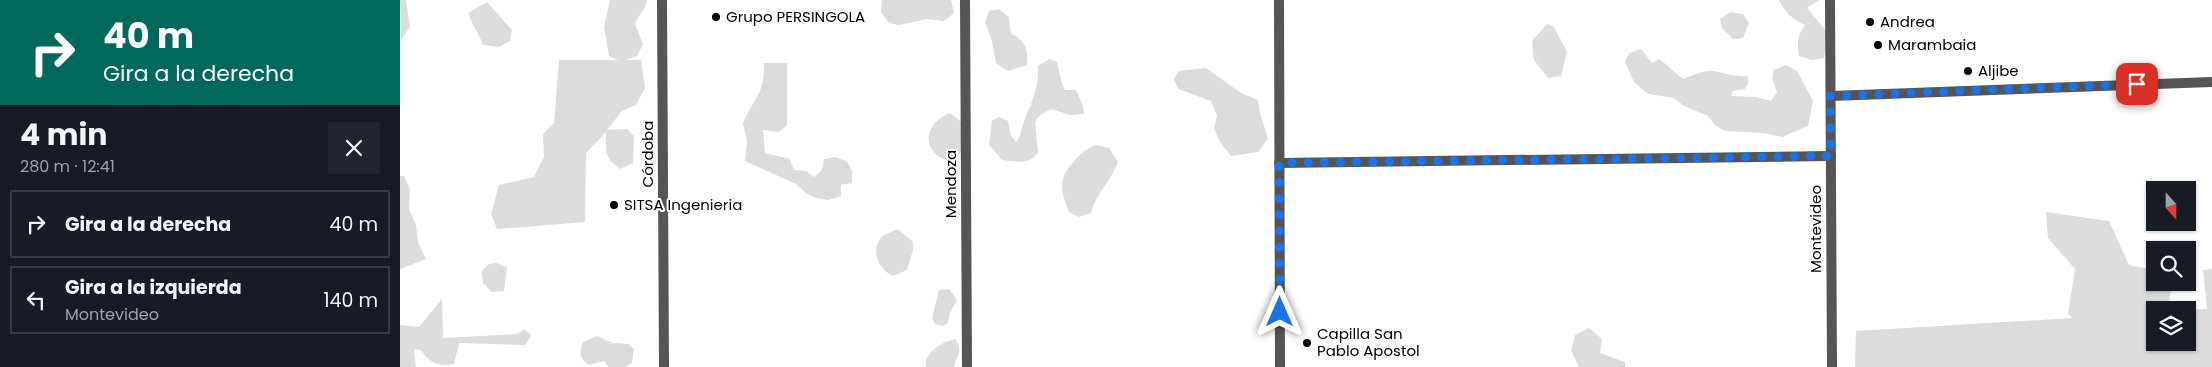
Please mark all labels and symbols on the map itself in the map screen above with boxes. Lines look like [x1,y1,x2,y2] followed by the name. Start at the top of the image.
[726,6,865,27] place label: Grupo PERSINGOLA
[710,11,722,23] marker: Grupo PERSINGOLA
[1880,11,1935,32] place label: Andrea
[1864,16,1876,28] marker: Andrea
[1888,34,1976,55] place label: Marambaia
[1872,39,1884,51] marker: Marambaia
[1978,60,2019,81] place label: Aljibe
[2116,63,2158,105] pin
[1962,65,1974,77] marker: Aljibe
[637,121,658,187] street label: Córdoba
[940,150,961,218] street label: Mendoza
[2146,181,2196,231] north arrow
[1805,185,1826,273] street label: Montevideo
[624,194,742,215] place label: SITSA Ingenieria
[608,199,620,211] marker: SITSA Ingenieria
[1253,285,1305,337] position arrow
[1317,323,1420,361] place label: Capilla San Pablo Apostol
[1301,337,1313,349] marker: Capilla San Pablo Apostol

